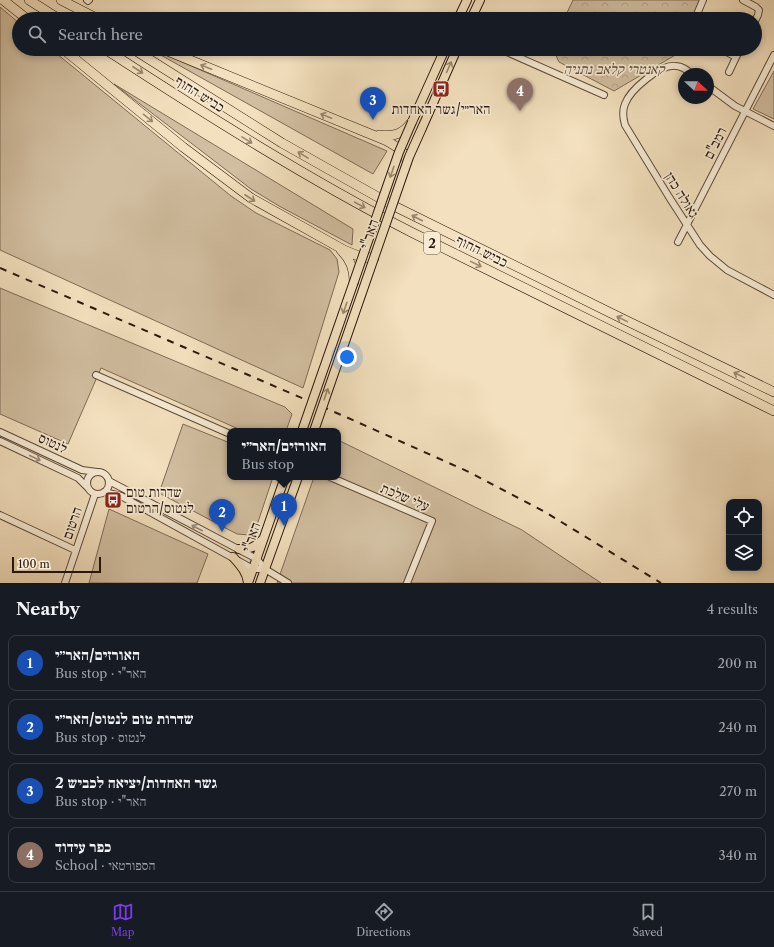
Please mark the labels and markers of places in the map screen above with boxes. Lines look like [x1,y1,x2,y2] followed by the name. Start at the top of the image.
[507,78,533,111] pin: 4
[431,79,451,99] bus stop icon: האר״י/גשר האחדות
[360,87,386,120] pin: 3
[391,100,491,118] place label: האר״י/גשר האחדות
[126,483,194,517] place label: שדרות טום לנטוס/הרטום
[103,490,123,510] bus stop icon: שדרות טום לנטוס/הרטום
[271,493,297,526] pin: 1
[209,499,235,532] pin: 2

